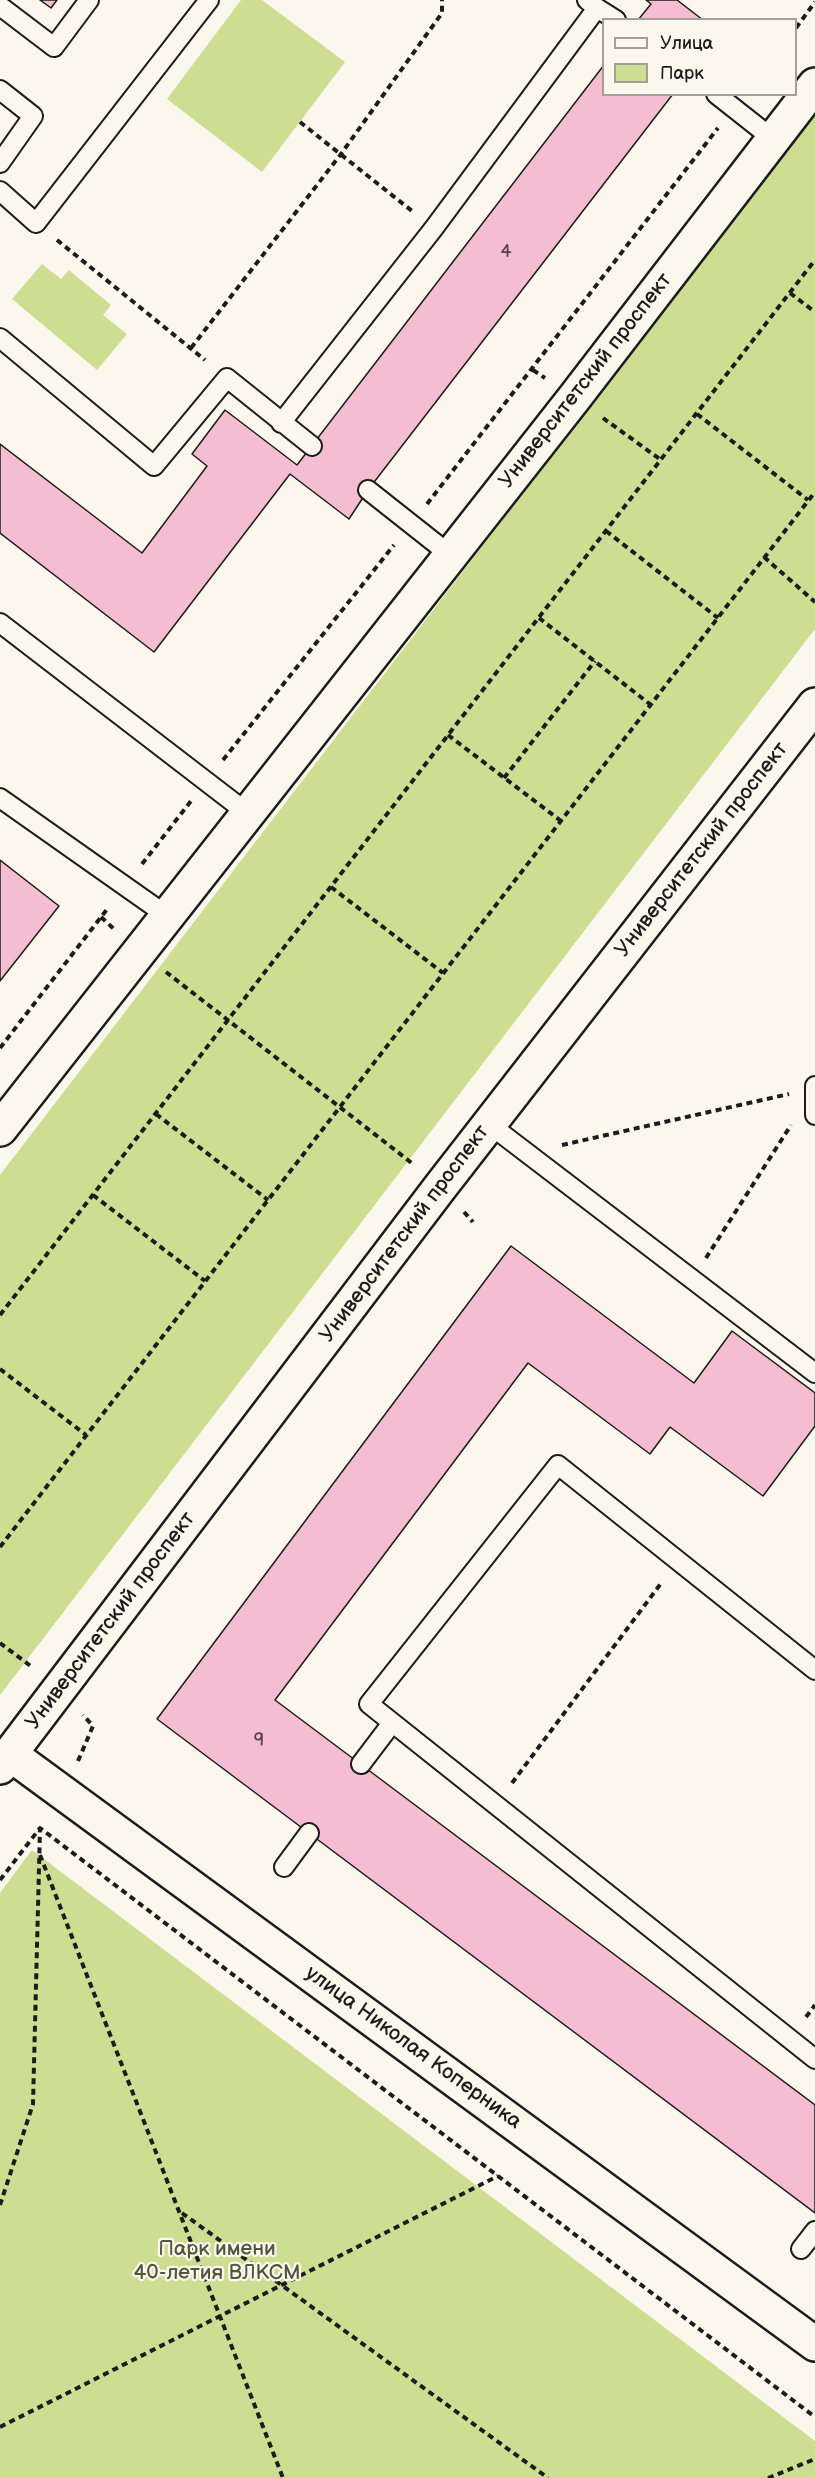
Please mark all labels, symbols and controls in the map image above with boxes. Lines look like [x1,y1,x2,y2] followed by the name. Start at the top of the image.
[602,18,797,96] legend
[660,33,713,54] text: Улица
[660,63,704,84] text: Парк
[501,241,511,263] house number: 4
[494,269,678,493] street label: Университетский проспект
[610,738,794,962] street label: Университетский проспект
[315,1120,495,1348] street label: Университетский проспект
[21,1507,201,1735] street label: Университетский проспект
[254,1730,264,1752] house number: 9
[300,1961,526,2135] street label: улица Николая Коперника
[134,2237,300,2287] park label: Парк имени 40-летия ВЛКСМ

